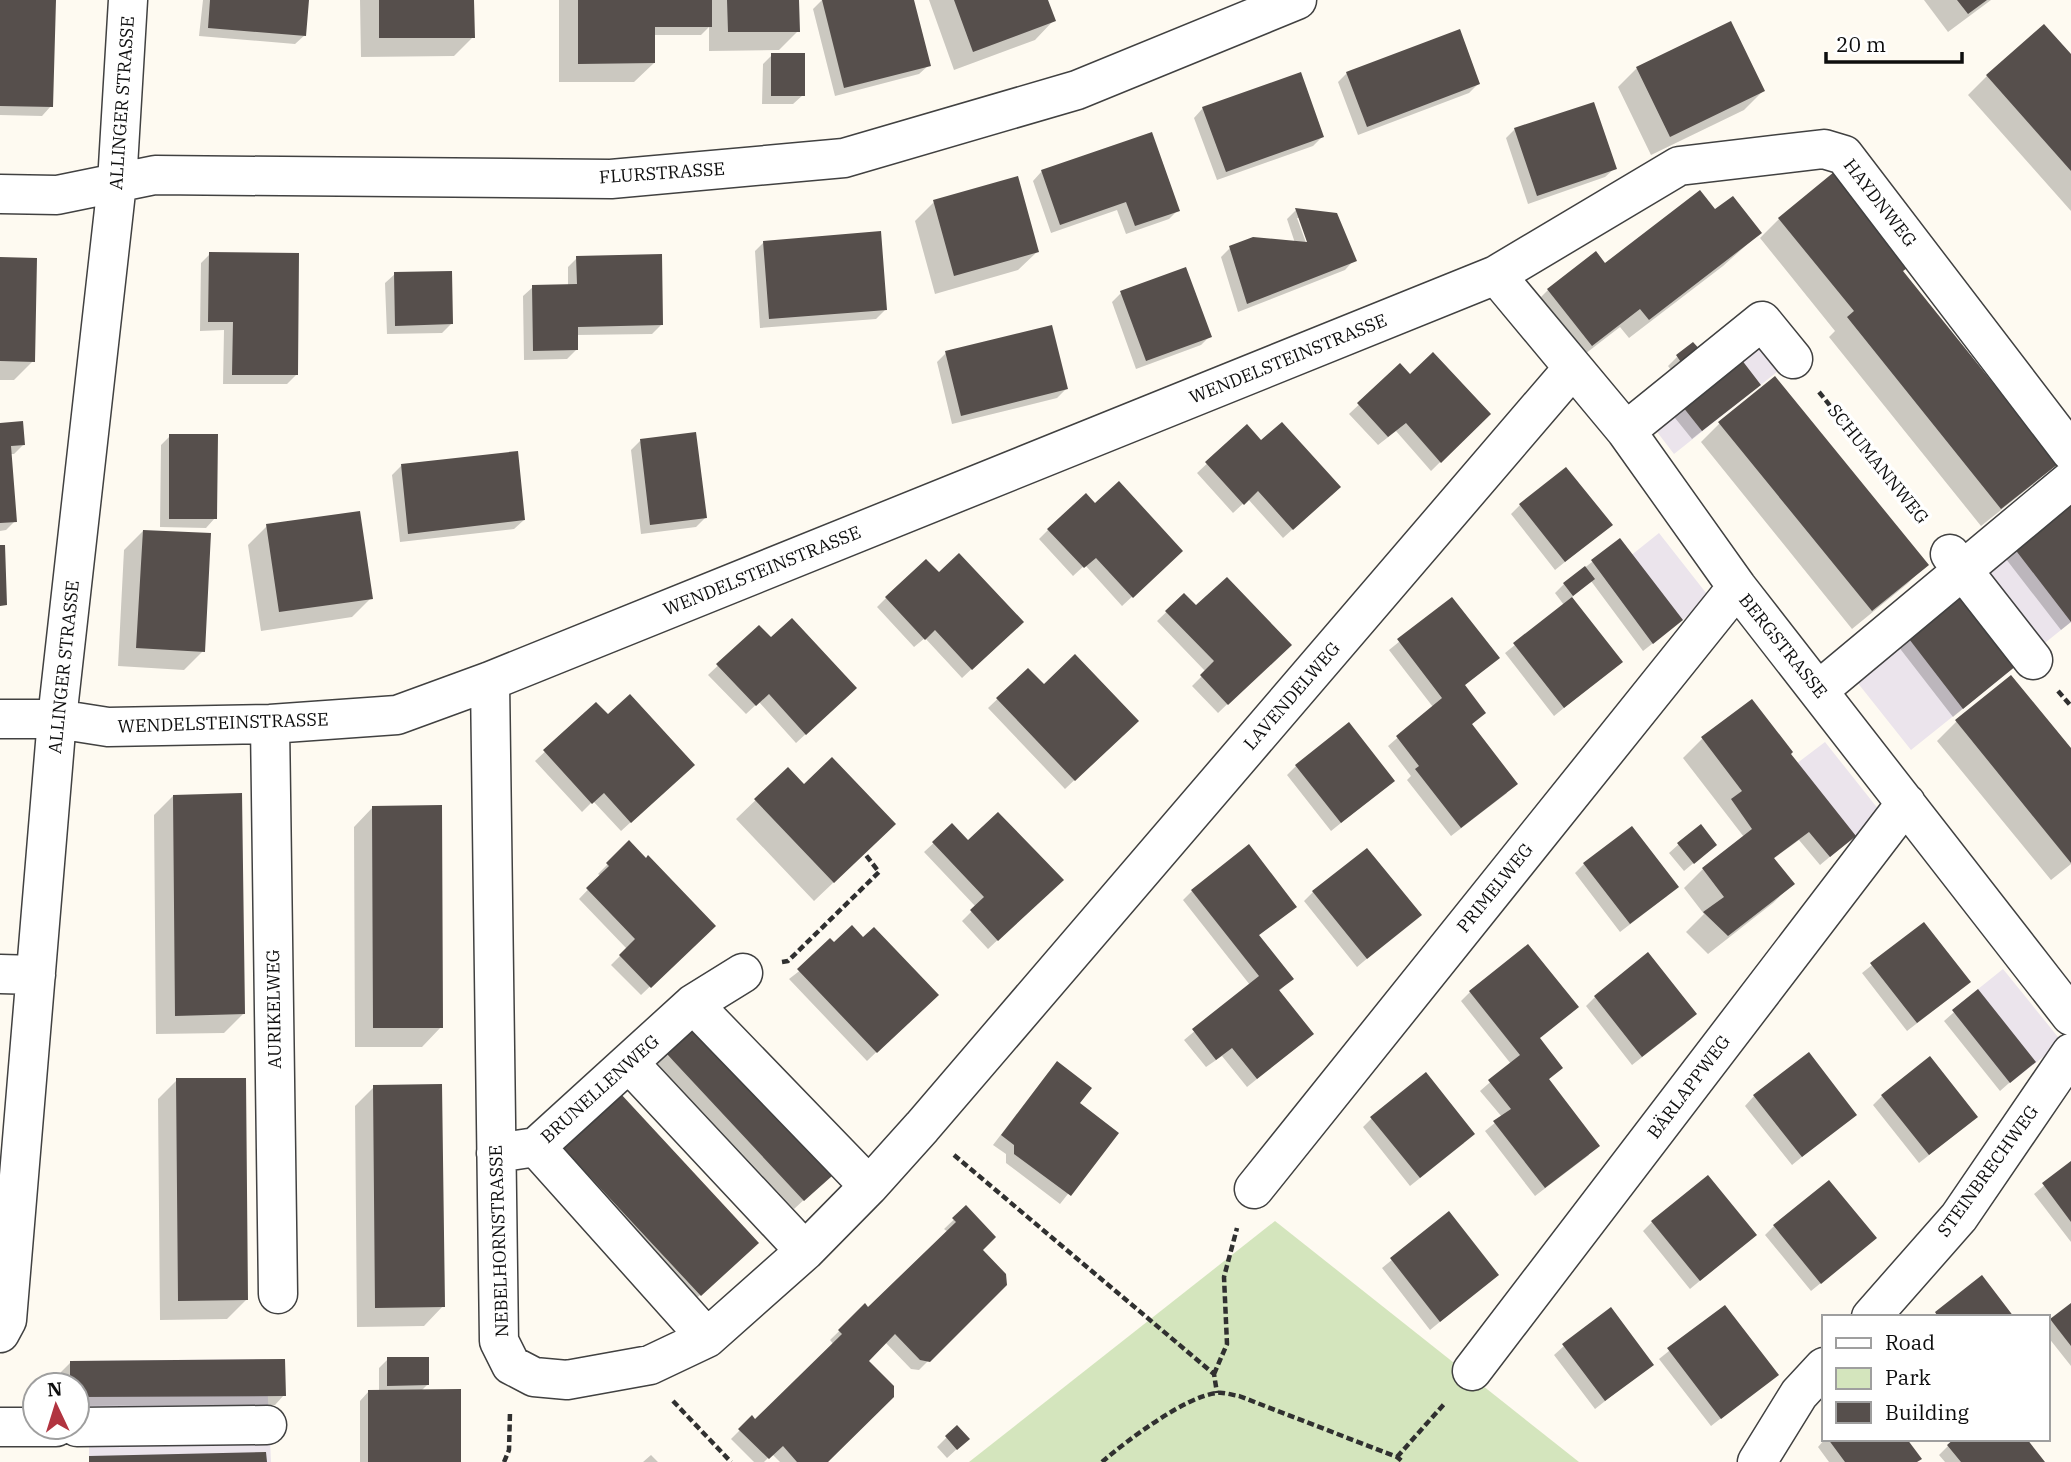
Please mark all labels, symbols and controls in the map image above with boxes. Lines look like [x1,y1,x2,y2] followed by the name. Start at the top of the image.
[104,15,139,191] street label: ALLINGER STRASSE
[1826,21,1962,65] scale bar
[1836,30,1886,58] text: 20 m
[1839,154,1922,251] street label: HAYDNWEG
[598,157,726,188] street label: FLURSTRASSE
[1186,308,1390,409] street label: WENDELSTEINSTRASSE
[1823,399,1934,528] street label: SCHUMANNWEG
[660,520,864,621] street label: WENDELSTEINSTRASSE
[43,579,84,755] street label: ALLINGER STRASSE
[1734,589,1833,703] street label: BERGSTRASSE
[1238,637,1345,754] street label: LAVENDELWEG
[117,707,329,738] street label: WENDELSTEINSTRASSE
[1451,838,1538,937] street label: PRIMELWEG
[261,949,286,1069] street label: AURIKELWEG
[536,1029,664,1148] street label: BRUNELLENWEG
[1642,1030,1735,1143] street label: BÄRLAPPWEG
[1932,1100,2043,1241] street label: STEINBRECHWEG
[484,1145,513,1338] street label: NEBELHORNSTRASSE
[1822,1315,2050,1441] legend
[1885,1328,1935,1356] text: Road
[1885,1363,1932,1391] text: Park
[21,1371,91,1441] north arrow
[46,1377,63,1402] text: N
[1885,1398,1970,1426] text: Building

